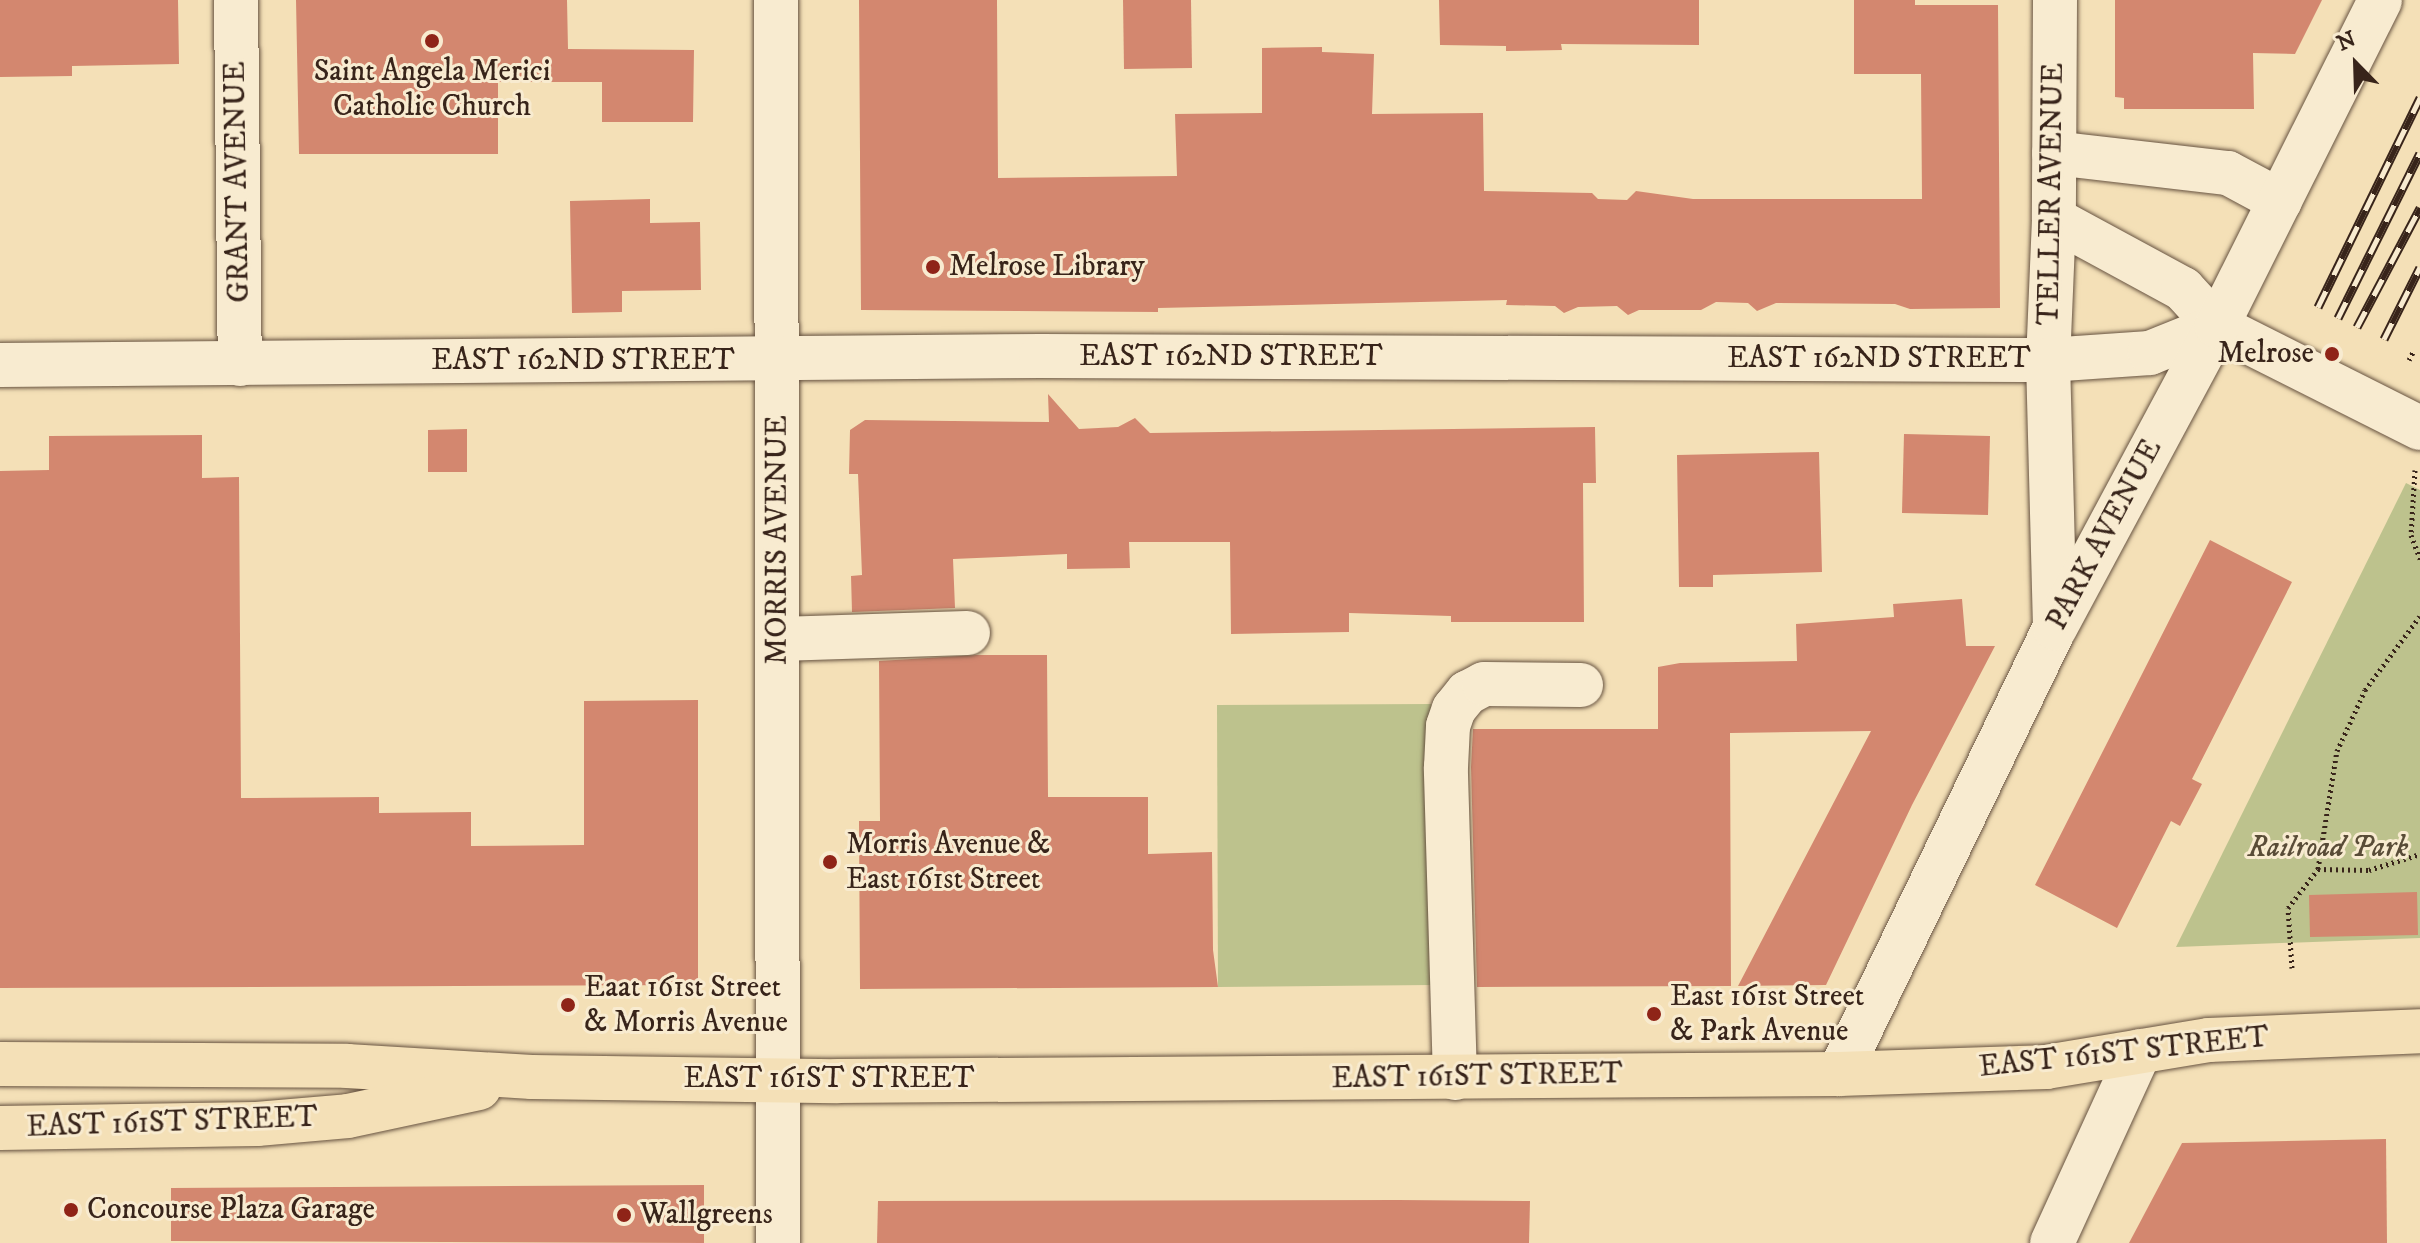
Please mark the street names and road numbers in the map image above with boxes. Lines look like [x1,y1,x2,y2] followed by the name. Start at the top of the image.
[218,61,258,303] street label: GRANT AVENUE
[2032,63,2072,325] street label: TELLER AVENUE
[1079,339,1383,375] street label: EAST 162ND STREET
[1727,341,2031,377] street label: EAST 162ND STREET
[431,343,735,379] street label: EAST 162ND STREET
[760,415,796,665] street label: MORRIS AVENUE
[2040,434,2170,636] street label: PARK AVENUE
[1977,1020,2271,1086] street label: EAST 161ST STREET
[1331,1056,1623,1098] street label: EAST 161ST STREET
[683,1061,975,1097] street label: EAST 161ST STREET
[26,1100,318,1146] street label: EAST 161ST STREET

